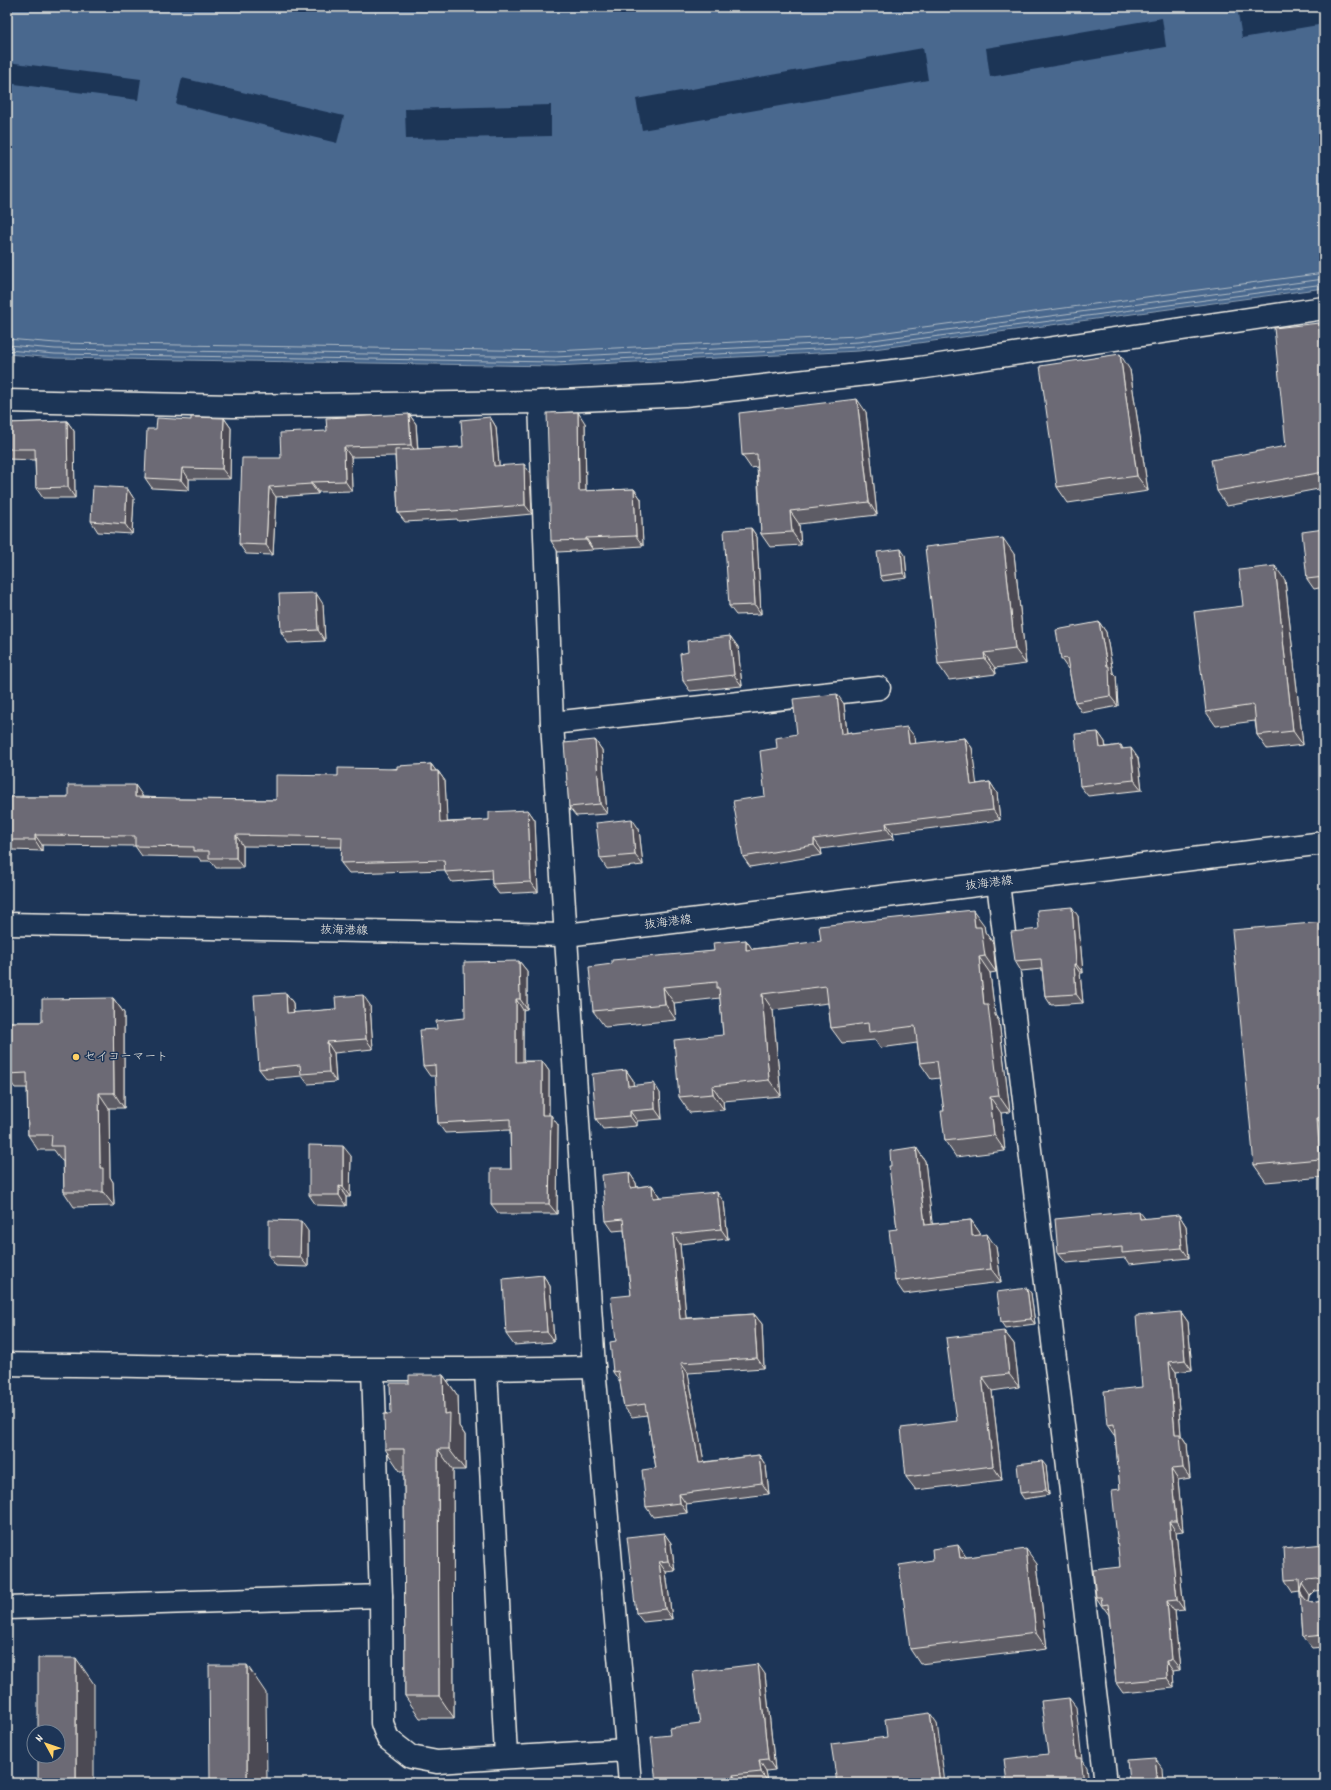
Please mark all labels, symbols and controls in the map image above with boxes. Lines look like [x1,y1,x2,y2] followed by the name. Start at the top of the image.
[964,873,1014,895] street label: 抜海港線
[643,912,693,934] street label: 抜海港線
[320,922,368,940] street label: 抜海港線
[84,1049,168,1066] place label: セイコーマート
[71,1052,81,1062] marker: セイコーマート
[26,1724,66,1764] north arrow
[32,1731,48,1746] text: N

